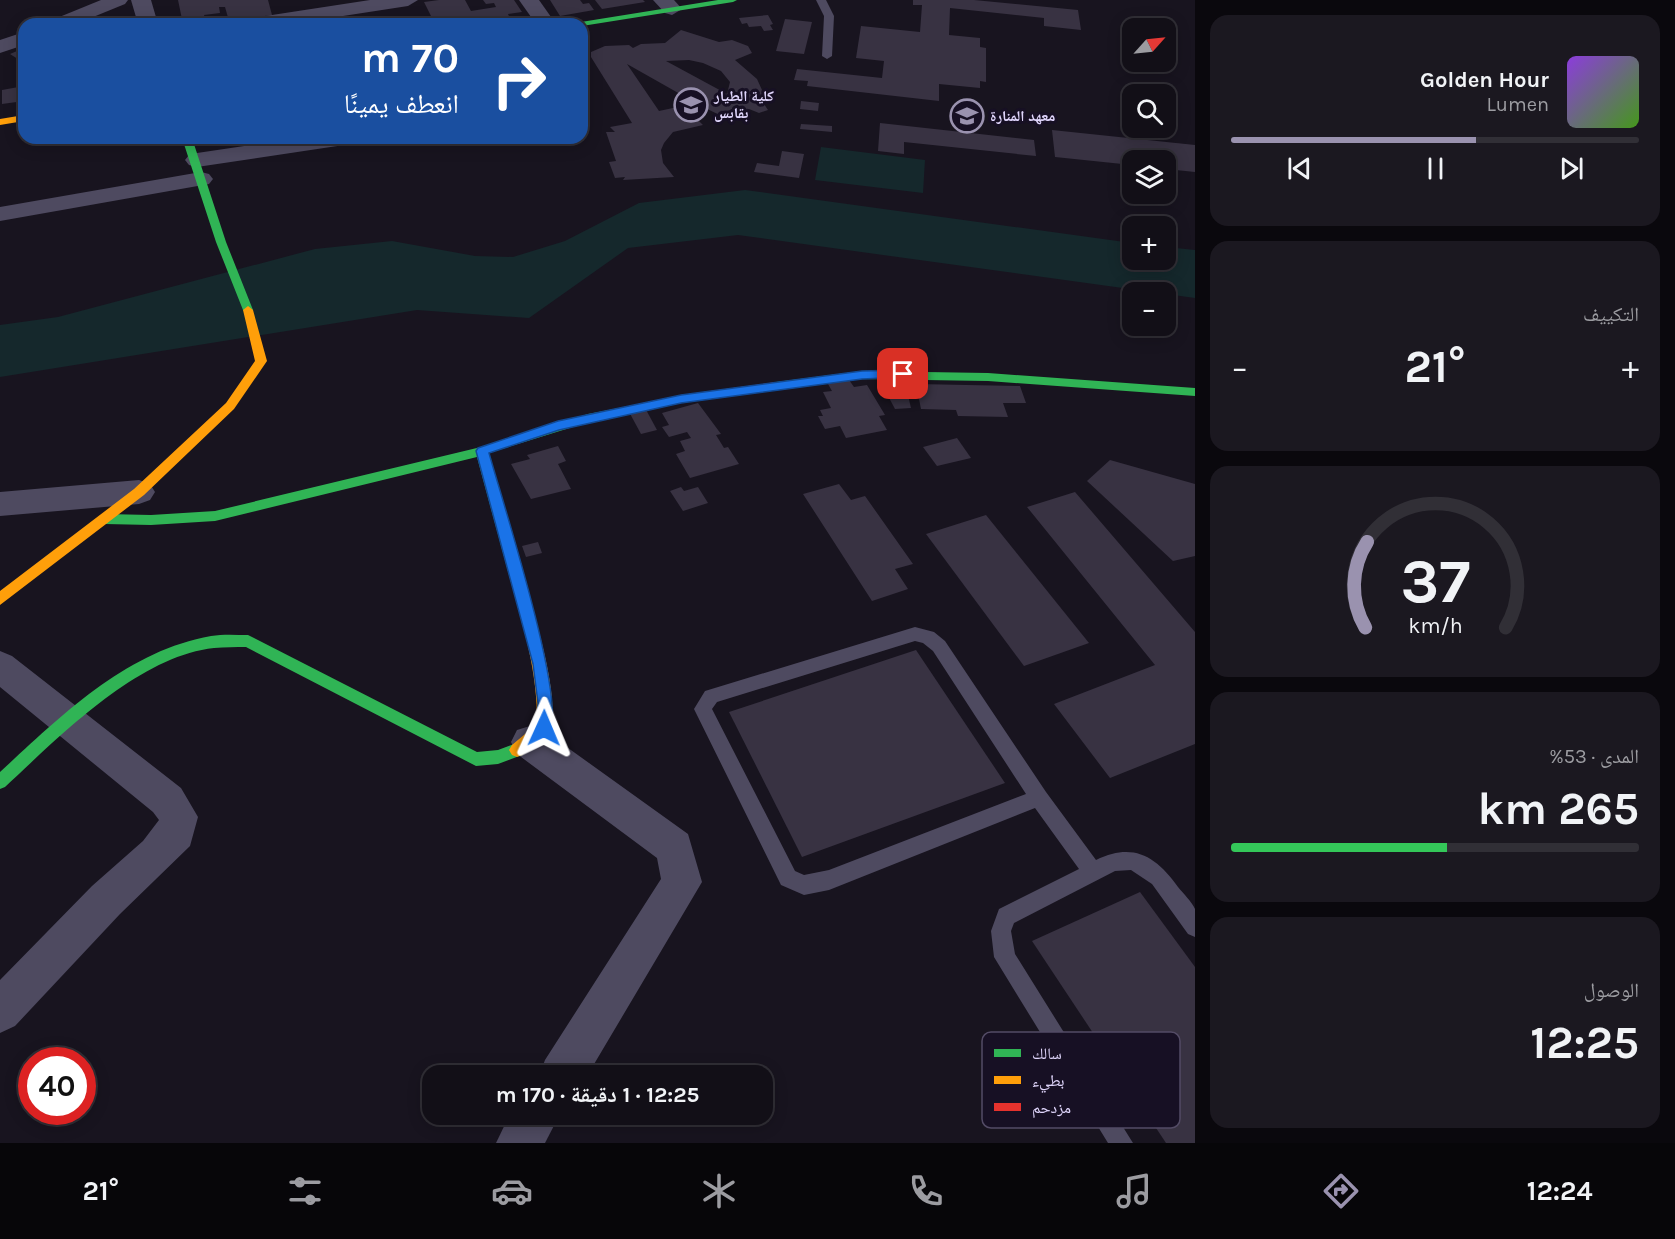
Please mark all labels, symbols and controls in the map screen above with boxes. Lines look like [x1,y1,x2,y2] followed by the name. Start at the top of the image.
[1122,18,1176,72] north arrow
[1122,18,1176,336] map controls
[361,33,459,83] text: 70 m
[480,42,558,120] icon: right
[1420,67,1549,93] text: Golden Hour
[1122,84,1176,138] button: search
[673,87,709,123] school or university icon: كلية الطيار بقابس
[713,87,774,122] place label: كلية الطيار بقابس
[344,88,459,120] text: انعطف يمينًا
[1486,93,1549,116] text: Lumen
[949,98,985,134] school or university icon: معهد المنارة
[990,107,1055,125] place label: معهد المنارة
[1122,150,1176,204] button: layers
[1283,152,1316,185] icon: previous
[1419,152,1452,185] icon: pause
[1555,152,1588,185] icon: next
[1122,216,1176,270] button: +
[1122,282,1176,336] button: −
[1583,303,1639,326] text: التكييف
[1405,341,1465,393] text: 21°
[877,348,928,399] pin
[1231,348,1248,386] text: −
[1622,348,1639,386] text: +
[886,357,919,390] icon: arrive
[1400,546,1470,619] text: 37
[1408,614,1462,639] text: km/h
[512,696,576,760] position arrow
[1549,745,1639,768] text: المدى · 53%
[1478,783,1639,835] text: 265 km
[1584,979,1639,1002] text: الوصول
[1530,1017,1639,1069] text: 12:25
[982,1032,1180,1128] legend
[1032,1044,1062,1063] text: سالك
[18,1047,96,1125] speed limit sign: 40
[1032,1071,1064,1093] text: بطيء
[496,1082,699,1108] text: 12:25 · 1 دقيقة · 170 m
[1032,1098,1071,1118] text: مزدحم
[284,1170,326,1212] icon: filters
[491,1170,533,1212] icon: car
[698,1170,740,1212] icon: climate
[905,1170,947,1212] icon: phone
[1113,1170,1155,1212] icon: music
[1320,1170,1362,1212] icon: directions
[83,1175,119,1207] text: 21°
[1527,1175,1592,1207] text: 12:24

